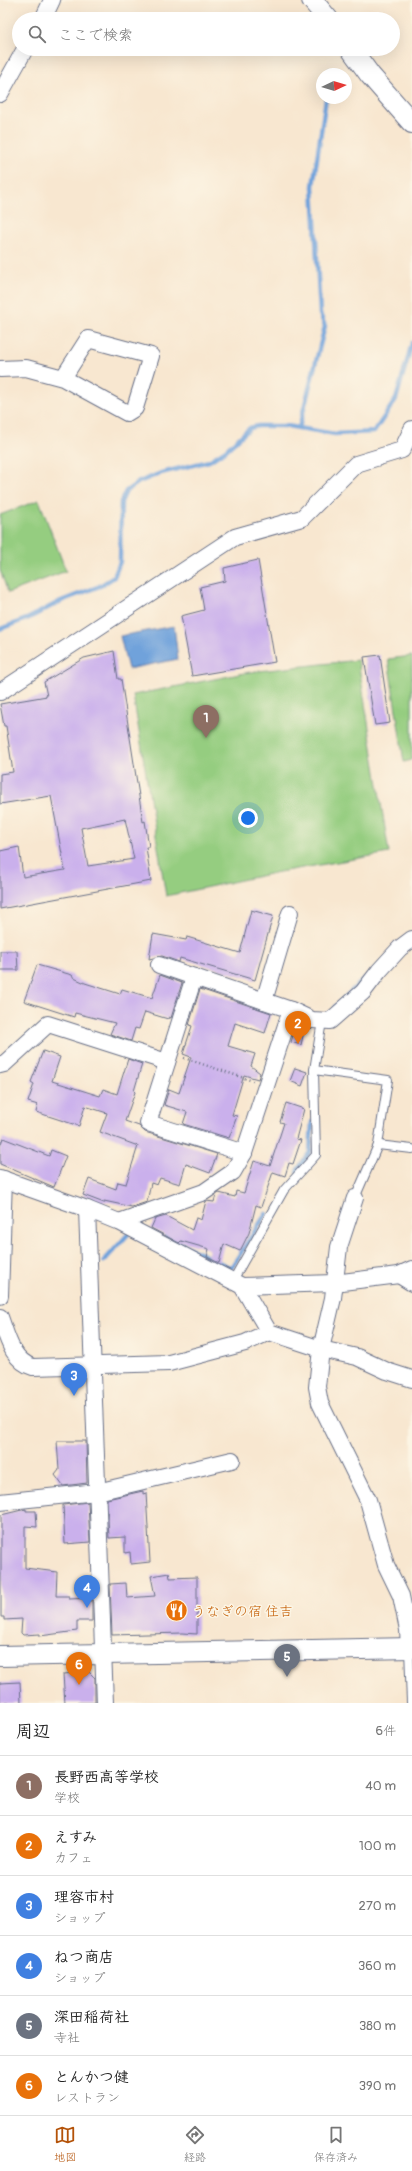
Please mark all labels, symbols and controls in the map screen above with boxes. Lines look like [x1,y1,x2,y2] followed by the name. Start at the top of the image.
[12,12,400,56] search box
[26,23,48,45] icon: search
[58,26,133,45] text: ここで検索
[316,68,352,104] north arrow
[193,705,219,738] pin: 1
[238,808,258,828] your location
[285,1011,311,1044] pin: 2
[61,1363,87,1396] pin: 3
[74,1575,100,1608] pin: 4
[164,1598,190,1624] restaurant icon: うなぎの宿 住吉
[192,1603,293,1620] place label: うなぎの宿 住吉
[274,1644,300,1677] pin: 5
[66,1652,92,1685] pin: 6
[16,1721,50,1742] text: 周辺
[375,1723,396,1739] text: 6件
[54,1768,159,1787] text: 長野西高等学校
[26,1778,32,1794] text: 1
[365,1778,396,1794] text: 40 m
[54,1790,80,1806] text: 学校
[54,1828,97,1847] text: えすみ
[25,1838,33,1854] text: 2
[359,1838,396,1854] text: 100 m
[54,1850,93,1866] text: カフェ
[54,1888,114,1907] text: 理容市村
[25,1898,33,1914] text: 3
[359,1898,396,1914] text: 270 m
[54,1910,105,1926] text: ショップ
[54,1948,114,1967] text: ねつ商店
[25,1958,33,1974] text: 4
[358,1958,396,1974] text: 360 m
[54,1970,105,1986] text: ショップ
[54,2008,129,2027] text: 深田稲荷社
[25,2018,33,2034] text: 5
[359,2018,396,2034] text: 380 m
[54,2030,80,2046] text: 寺社
[54,2068,129,2087] text: とんかつ健
[25,2078,33,2094] text: 6
[359,2078,396,2094] text: 390 m
[54,2090,120,2106] text: レストラン
[54,2124,76,2164] tab: 地図
[184,2124,206,2164] tab: 経路
[314,2124,358,2164] tab: 保存済み

